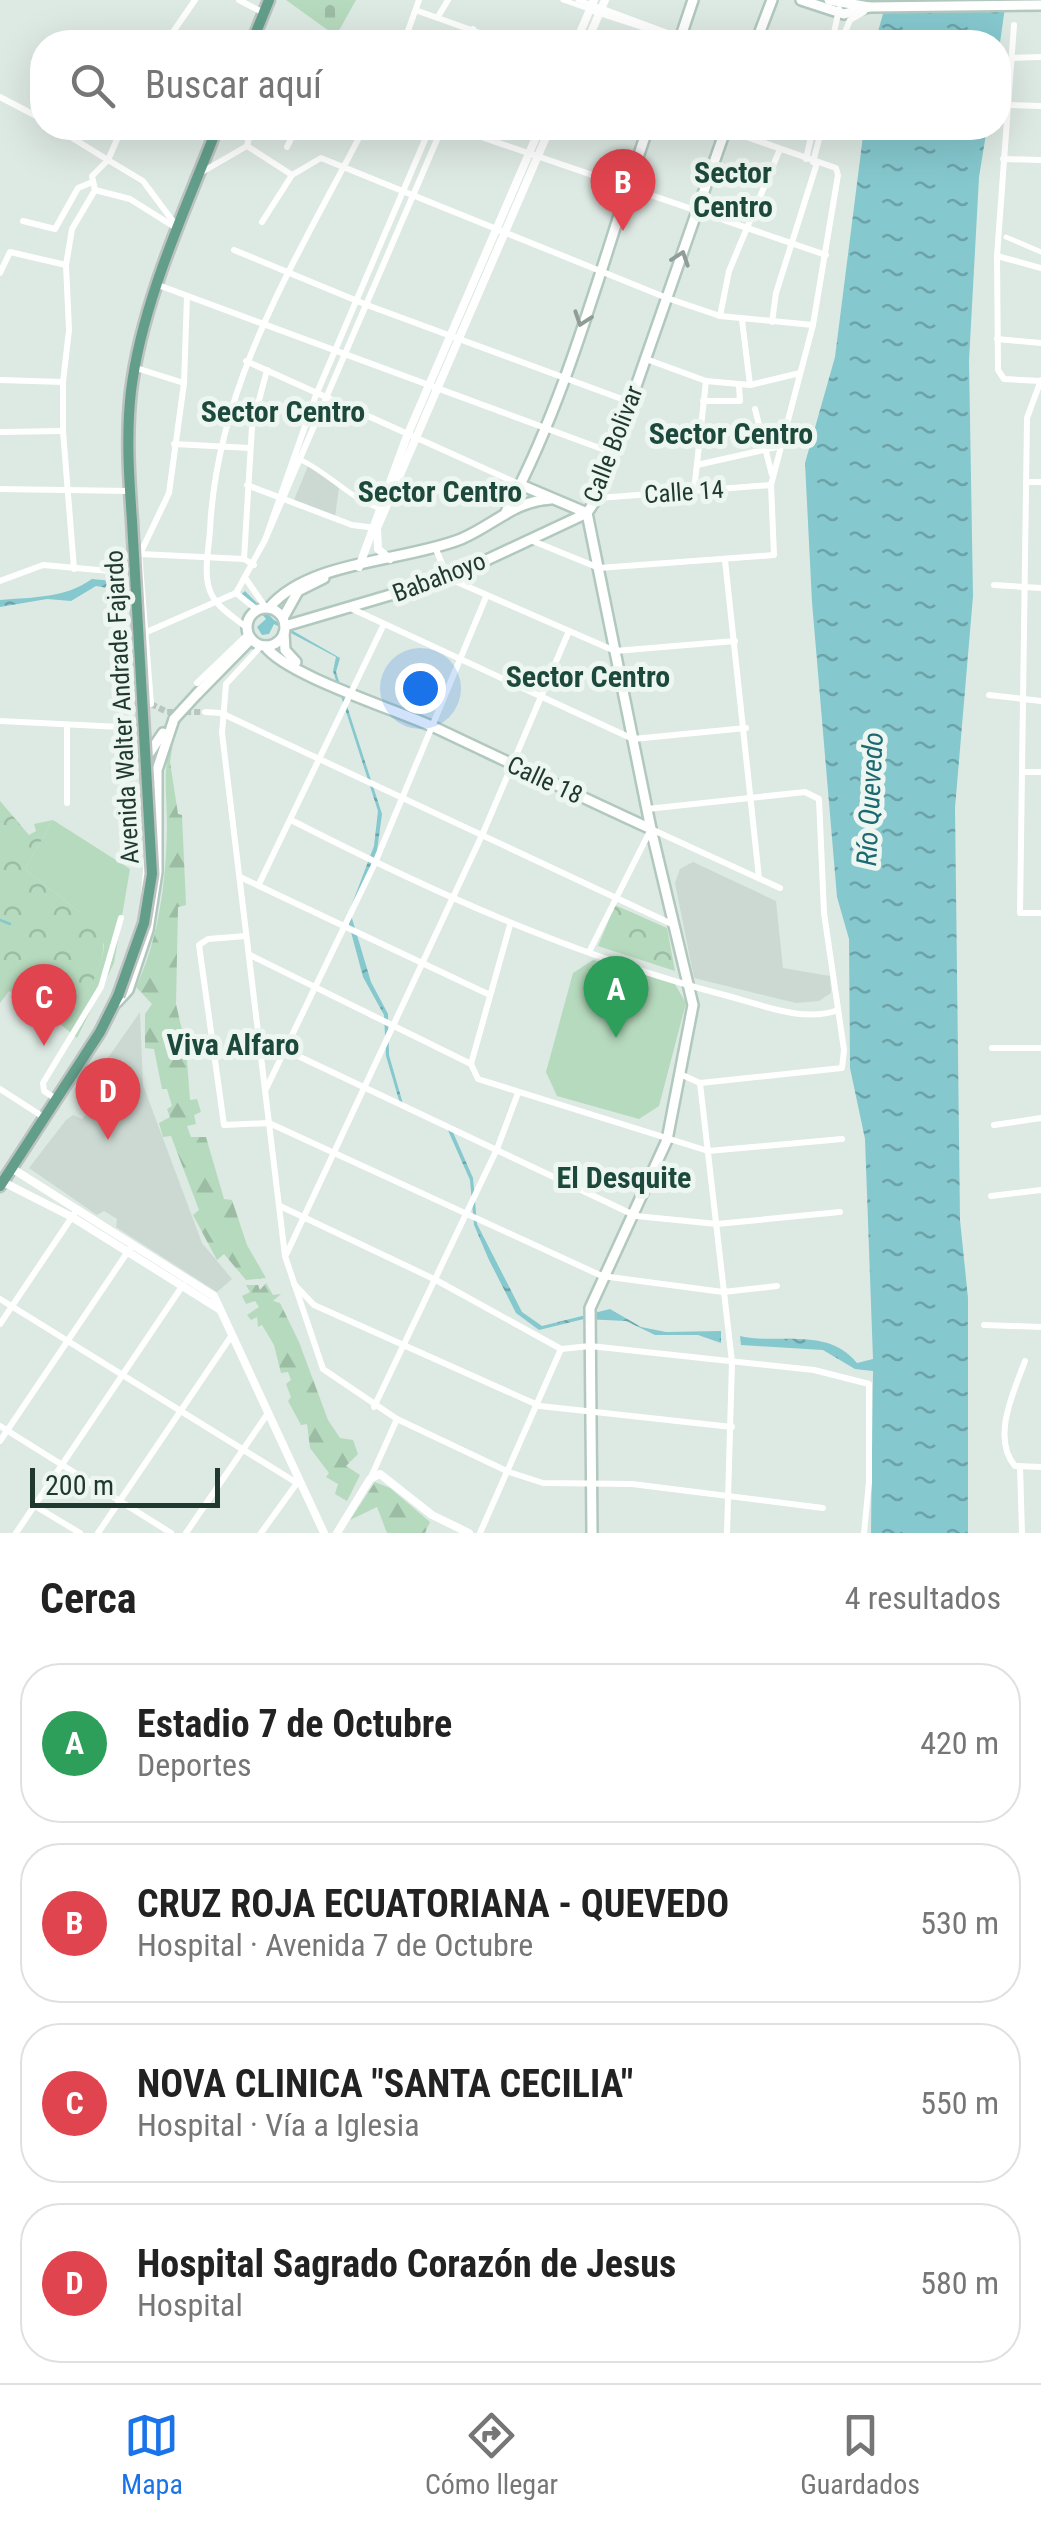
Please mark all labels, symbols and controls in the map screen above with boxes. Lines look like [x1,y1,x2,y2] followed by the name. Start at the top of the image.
[30,30,1011,140] search box
[65,58,120,113] icon: search
[145,63,322,107] text: Buscar aquí
[590,148,656,231] pin: B
[693,155,773,224] district label: Sector Centro
[669,250,689,267] one-way arrow
[573,309,594,326] one-way arrow
[577,381,649,507] street label: Calle Bolivar
[201,394,365,429] district label: Sector Centro
[649,416,813,451] district label: Sector Centro
[358,474,522,509] district label: Sector Centro
[643,475,725,509] street label: Calle 14
[388,546,490,608] street label: Babahoyo
[99,549,145,865] street label: Avenida Walter Andrade Fajardo
[506,659,670,694] district label: Sector Centro
[395,663,446,714] your location
[850,731,890,867] water label: Río Quevedo
[503,750,587,810] street label: Calle 18
[584,956,648,1038] pin: A
[12,964,76,1046] pin: C
[167,1027,299,1062] district label: Viva Alfaro
[76,1058,140,1140] pin: D
[557,1160,691,1195] district label: El Desquite
[30,1463,220,1508] scale bar
[45,1469,114,1502] text: 200 m
[40,1574,137,1623] text: Cerca
[845,1579,1001,1617] text: 4 resultados
[137,1702,452,1746] text: Estadio 7 de Octubre
[65,1724,84,1762] text: A
[920,1724,999,1762] text: 420 m
[137,1746,252,1784] text: Deportes
[137,1882,729,1926] text: CRUZ ROJA ECUATORIANA - QUEVEDO
[66,1904,83,1942] text: B
[920,1904,999,1942] text: 530 m
[137,1926,533,1964] text: Hospital · Avenida 7 de Octubre
[137,2062,633,2106] text: NOVA CLINICA "SANTA CECILIA"
[65,2084,84,2122] text: C
[920,2084,999,2122] text: 550 m
[137,2106,419,2144] text: Hospital · Vía a Iglesia
[137,2242,676,2286] text: Hospital Sagrado Corazón de Jesus
[65,2264,84,2302] text: D
[920,2264,999,2302] text: 580 m
[137,2286,243,2324] text: Hospital
[121,2408,183,2501] tab: Mapa
[425,2408,558,2501] tab: Cómo llegar
[800,2408,920,2501] tab: Guardados

